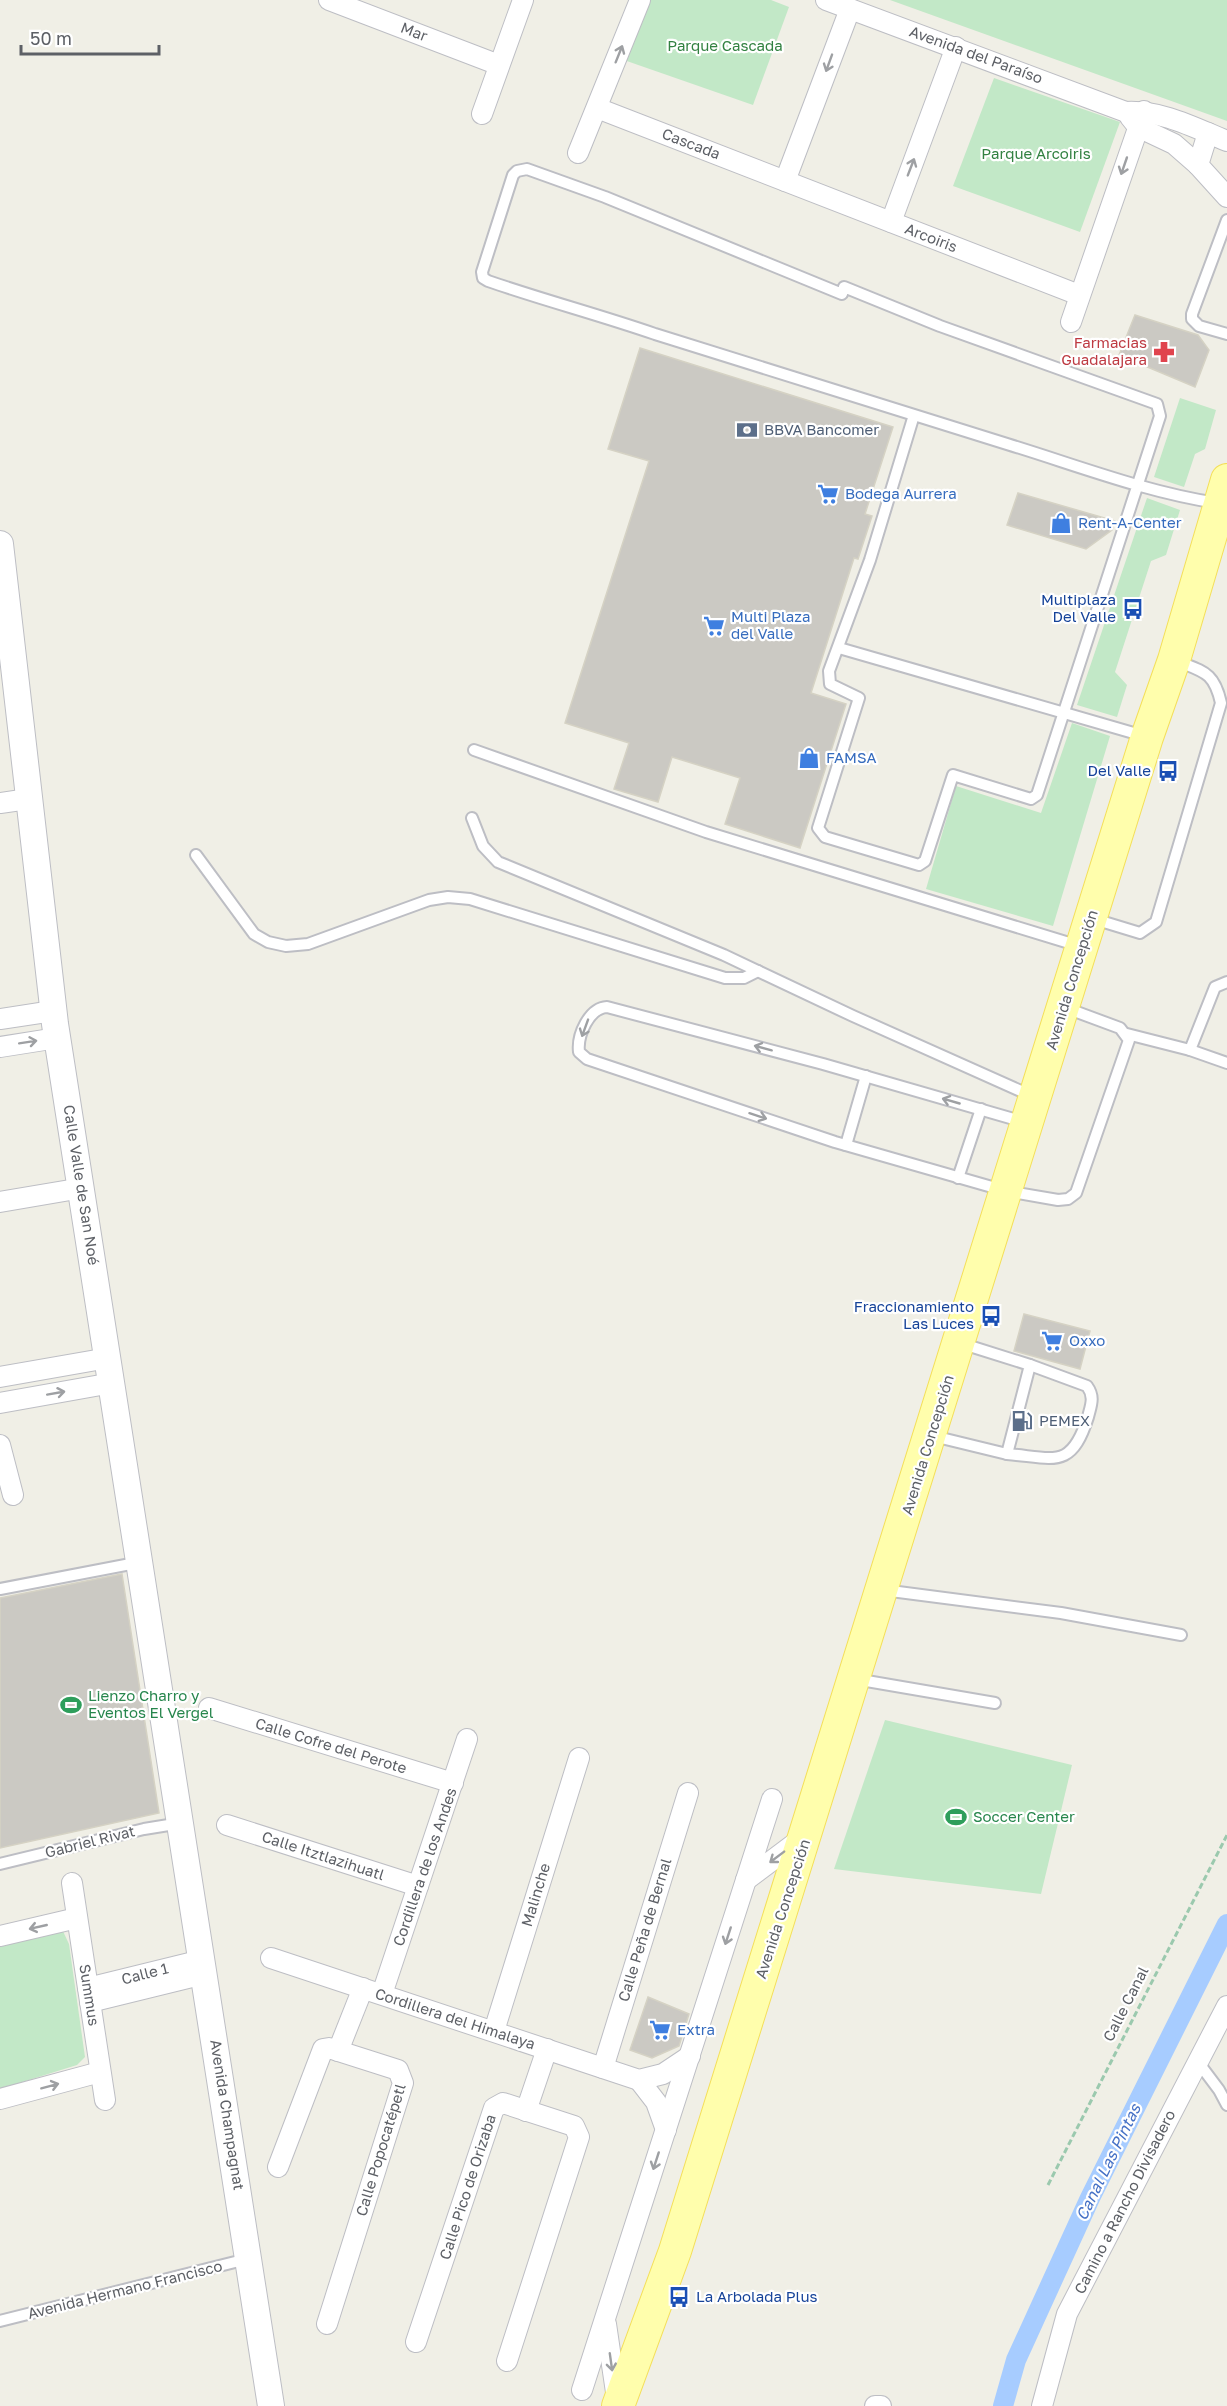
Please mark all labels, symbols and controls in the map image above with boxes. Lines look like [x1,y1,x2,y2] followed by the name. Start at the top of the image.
[21,18,159,56] scale bar
[398,18,430,44] street label: Mar
[907,22,1045,87] street label: Avenida del Paraíso
[30,27,72,49] text: 50 m
[667,36,783,54] park label: Parque Cascada
[614,45,625,64] one-way arrow
[823,54,834,72] one-way arrow
[660,124,723,162] street label: Cascada
[981,144,1091,162] park label: Parque Arcoiris
[1118,156,1129,175] one-way arrow
[906,159,917,177] one-way arrow
[903,219,960,255] street label: Arcoiris
[1061,333,1147,368] place label: Farmacias Guadalajara
[1152,340,1176,364] pharmacy icon: Farmacias Guadalajara
[735,418,759,442] bank icon: BBVA Bancomer
[764,420,879,438] place label: BBVA Bancomer
[816,482,840,506] supermarket icon: Bodega Aurrera
[845,484,957,502] place label: Bodega Aurrera
[1049,511,1073,535] shop icon: Rent-A-Center
[1078,513,1182,531] place label: Rent-A-Center
[1041,590,1116,625] place label: Multiplaza Del Valle
[1121,597,1145,621] bus stop icon: Multiplaza Del Valle
[731,607,810,642] place label: Multi Plaza del Valle
[702,614,726,638] supermarket icon: Multi Plaza del Valle
[797,746,821,770] shop icon: FAMSA
[826,748,876,766] place label: FAMSA
[1156,759,1180,783] bus stop icon: Del Valle
[1087,761,1151,779] place label: Del Valle
[1041,907,1101,1052] street label: Avenida Concepción
[579,1018,590,1036] one-way arrow
[18,1037,38,1048] one-way arrow
[754,1042,773,1053] one-way arrow
[942,1095,961,1106] one-way arrow
[60,1103,104,1267] street label: Calle Valle de San Noé
[748,1111,767,1122] one-way arrow
[854,1297,974,1332] place label: Fraccionamiento Las Luces
[979,1304,1003,1328] bus stop icon: Fraccionamiento Las Luces
[1040,1329,1064,1353] supermarket icon: Oxxo
[1069,1331,1105,1349] place label: Oxxo
[897,1372,957,1517] street label: Avenida Concepción
[46,1387,65,1398] one-way arrow
[1010,1409,1034,1433] fuel station icon: PEMEX
[1039,1411,1090,1429] place label: PEMEX
[88,1686,214,1721] place label: Lienzo Charro y Eventos El Vergel
[59,1693,83,1717] sports icon: Lienzo Charro y Eventos El Vergel
[253,1713,410,1777] street label: Calle Cofre del Perote
[388,1785,460,1948] street label: Cordillera de los Andes
[944,1805,968,1829] sports icon: Soccer Center
[973,1807,1075,1825] place label: Soccer Center
[43,1821,137,1861] street label: Gabriel Rivat
[260,1827,387,1883] street label: Calle Itztlazihuatl
[751,1837,813,1981] street label: Avenida Concepción
[769,1851,785,1864] one-way arrow
[614,1856,675,2004] street label: Calle Peña de Bernal
[517,1860,553,1929] street label: Malinche
[29,1921,48,1933] one-way arrow
[722,1926,733,1945] one-way arrow
[119,1959,170,1988] street label: Calle 1
[76,1963,104,2027] street label: Summus
[1099,1963,1152,2044] street label: Calle Canal
[373,1984,538,2052] street label: Cordillera del Himalaya
[648,2018,672,2042] supermarket icon: Extra
[677,2020,715,2038] place label: Extra
[207,2038,249,2191] street label: Avenida Champagnat
[40,2079,59,2091] one-way arrow
[351,2081,409,2218] street label: Calle Popocatépetl
[1071,2099,1146,2223] water label: Canal Las Pintas
[1070,2107,1178,2297] street label: Camino a Rancho Divisadero
[435,2112,499,2262] street label: Calle Pico de Orizaba
[649,2151,660,2170] one-way arrow
[26,2256,224,2322] street label: Avenida Hermano Francisco
[667,2285,691,2309] bus stop icon: La Arbolada Plus
[696,2287,817,2305] place label: La Arbolada Plus
[606,2352,617,2372] one-way arrow

